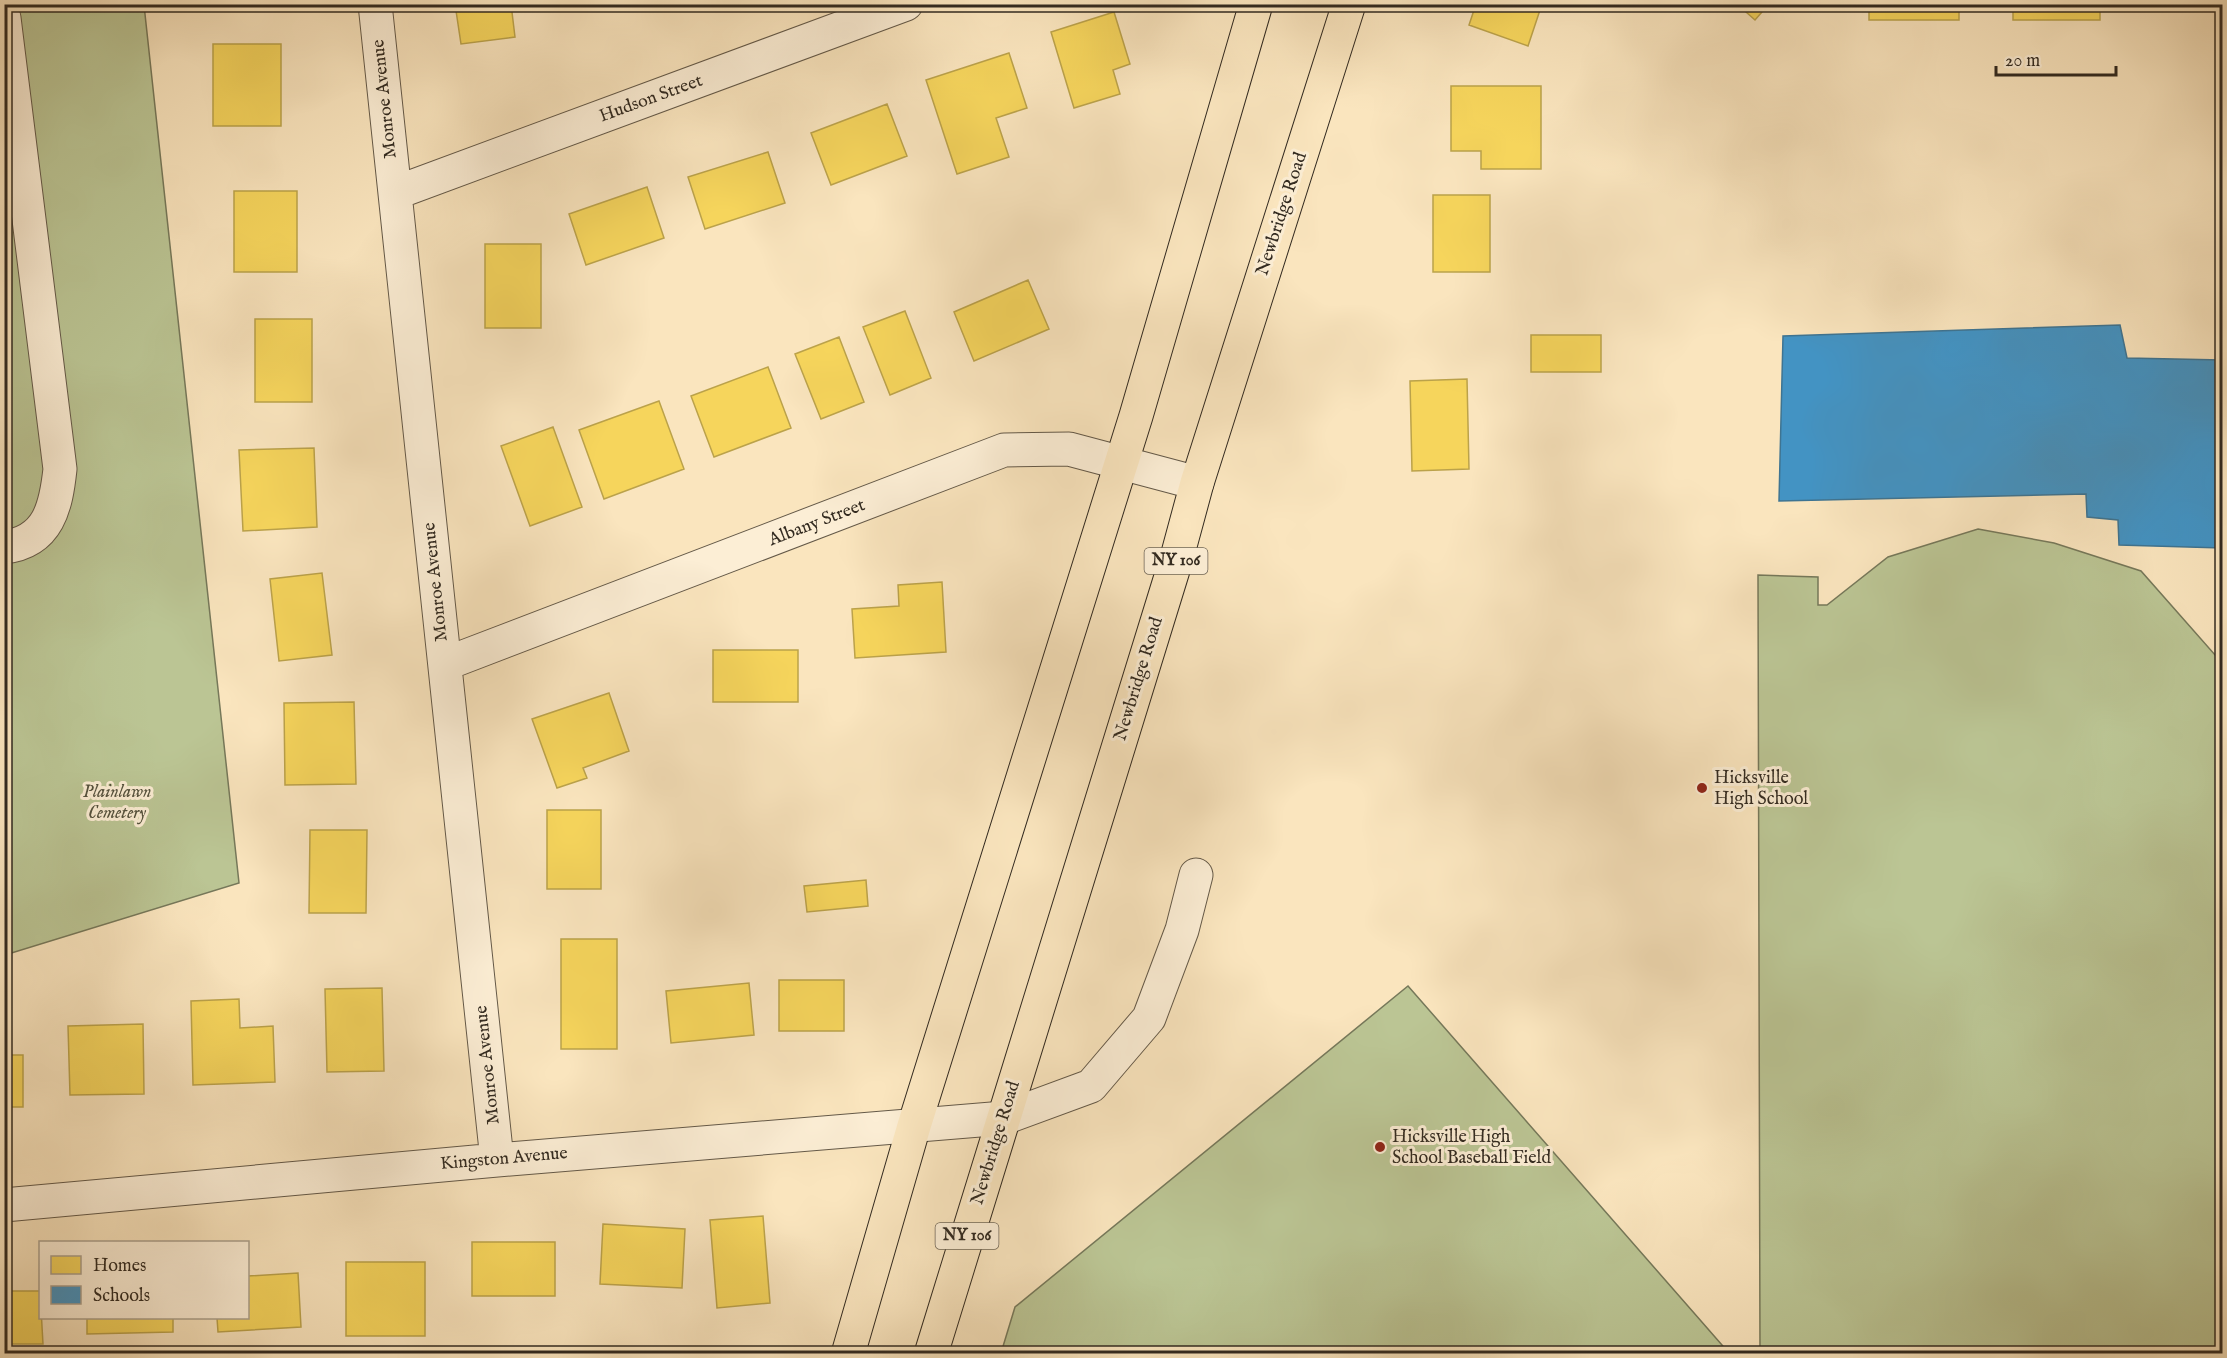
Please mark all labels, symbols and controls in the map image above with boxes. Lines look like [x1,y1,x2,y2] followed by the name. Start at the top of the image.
[367,38,403,160] street label: Monroe Avenue
[1996,39,2116,77] scale bar
[2005,50,2040,73] text: 20 m
[596,70,706,128] street label: Hudson Street
[1251,149,1313,279] street label: Newbridge Road
[765,494,868,552] street label: Albany Street
[418,521,454,643] street label: Monroe Avenue
[1144,548,1208,574] road number: NY 106
[1109,614,1169,744] street label: Newbridge Road
[1714,767,1808,811] place label: Hicksville High School
[83,781,151,825] park label: Plainlawn Cemetery
[1695,781,1709,795] marker: Hicksville High School
[470,1004,506,1126] street label: Monroe Avenue
[966,1078,1026,1208] street label: Newbridge Road
[1392,1126,1551,1170] place label: Hicksville High School Baseball Field
[1373,1140,1387,1154] marker: Hicksville High School Baseball Field
[439,1142,569,1176] street label: Kingston Avenue
[936,1223,998,1249] road number: NY 106
[39,1241,249,1319] legend
[93,1255,146,1278] text: Homes
[93,1285,150,1308] text: Schools

